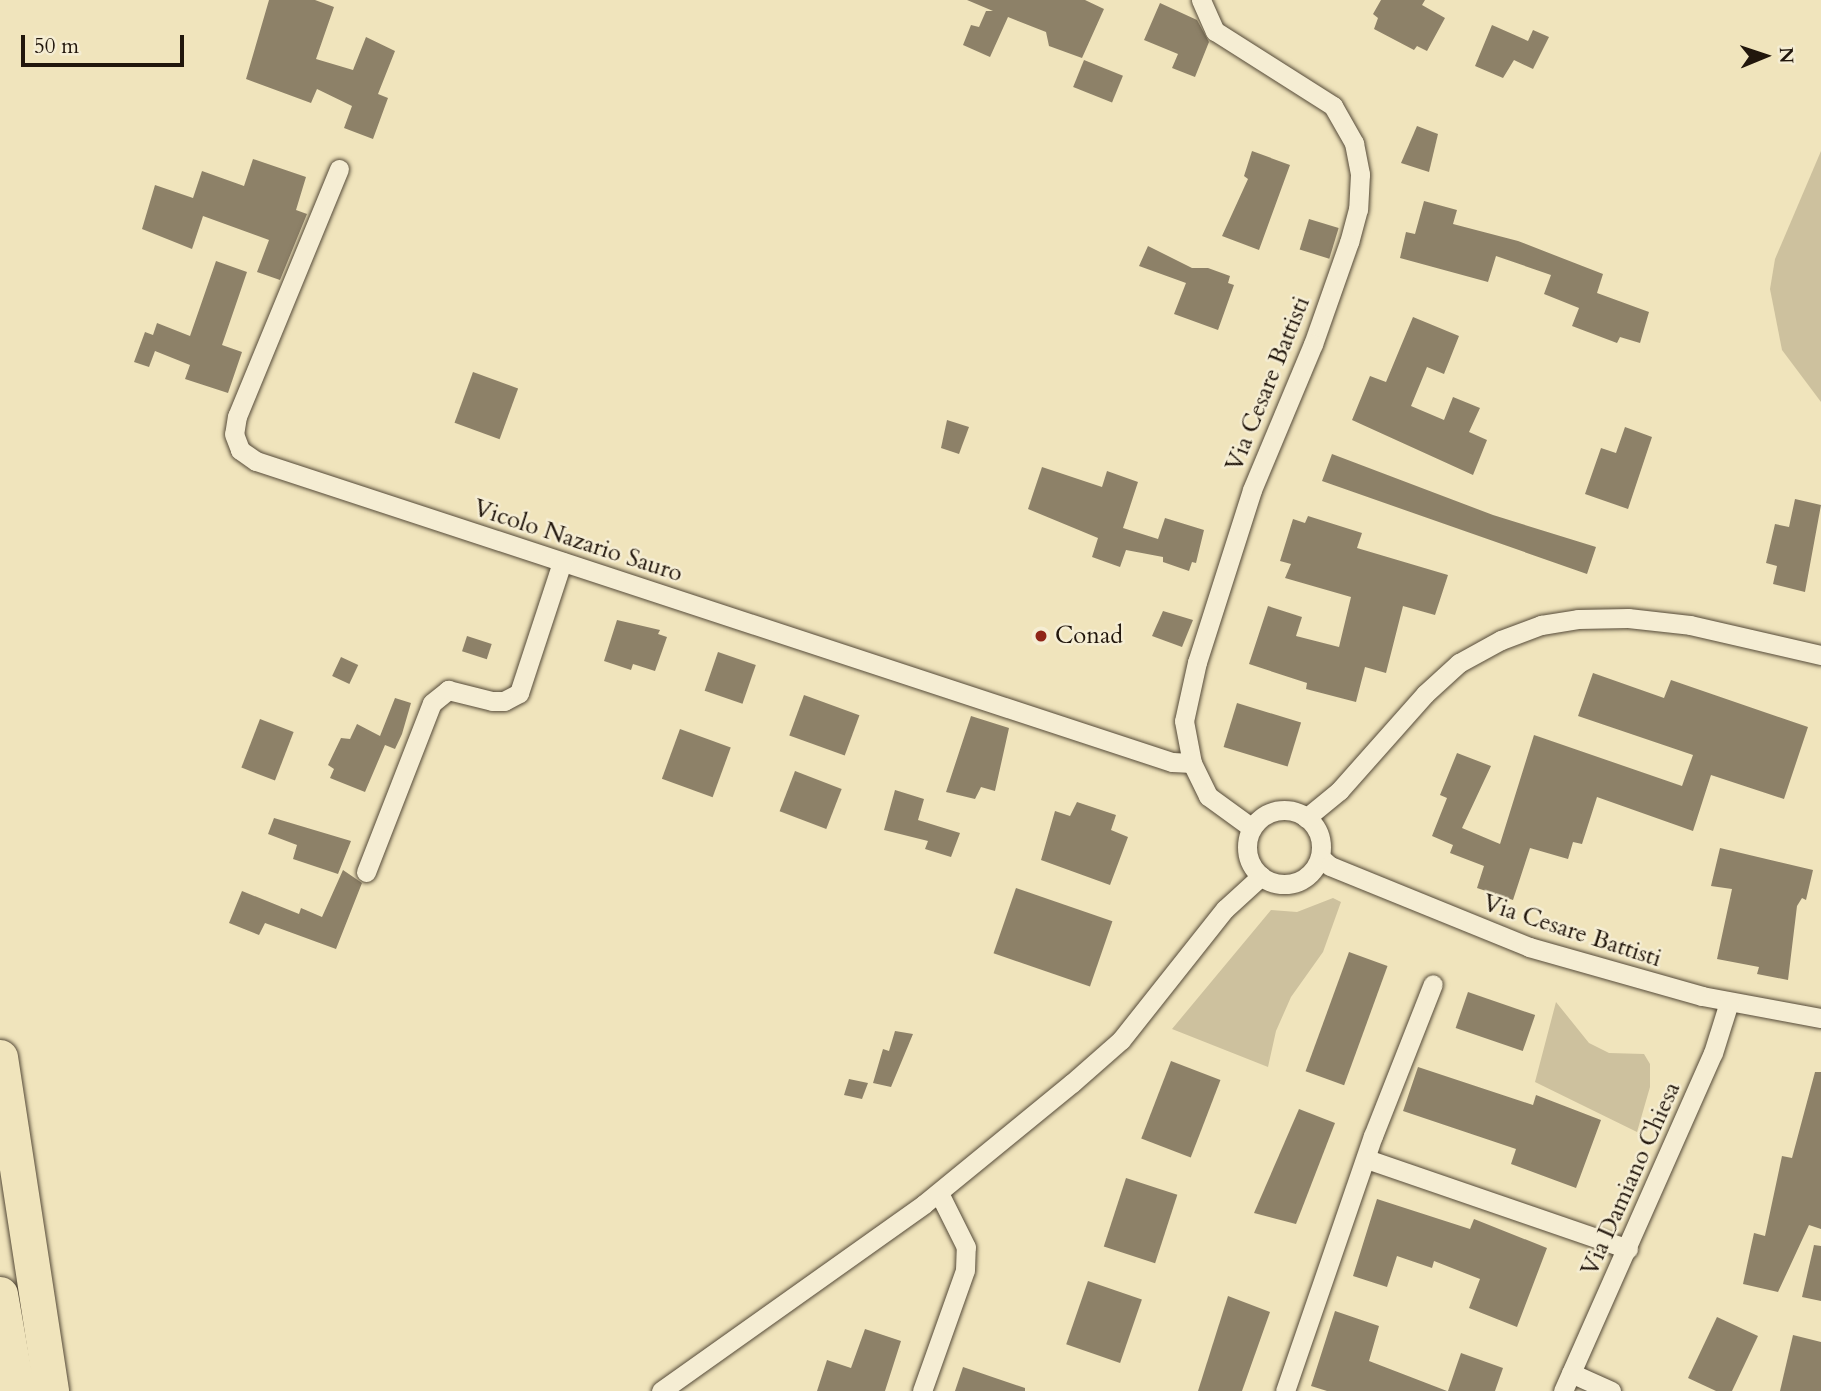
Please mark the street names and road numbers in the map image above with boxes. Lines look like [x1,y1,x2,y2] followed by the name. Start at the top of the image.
[1220,292,1316,476] street label: Via Cesare Battisti
[470,494,686,588] street label: Vicolo Nazario Sauro
[1479,889,1665,973] street label: Via Cesare Battisti
[1575,1078,1687,1280] street label: Via Damiano Chiesa

